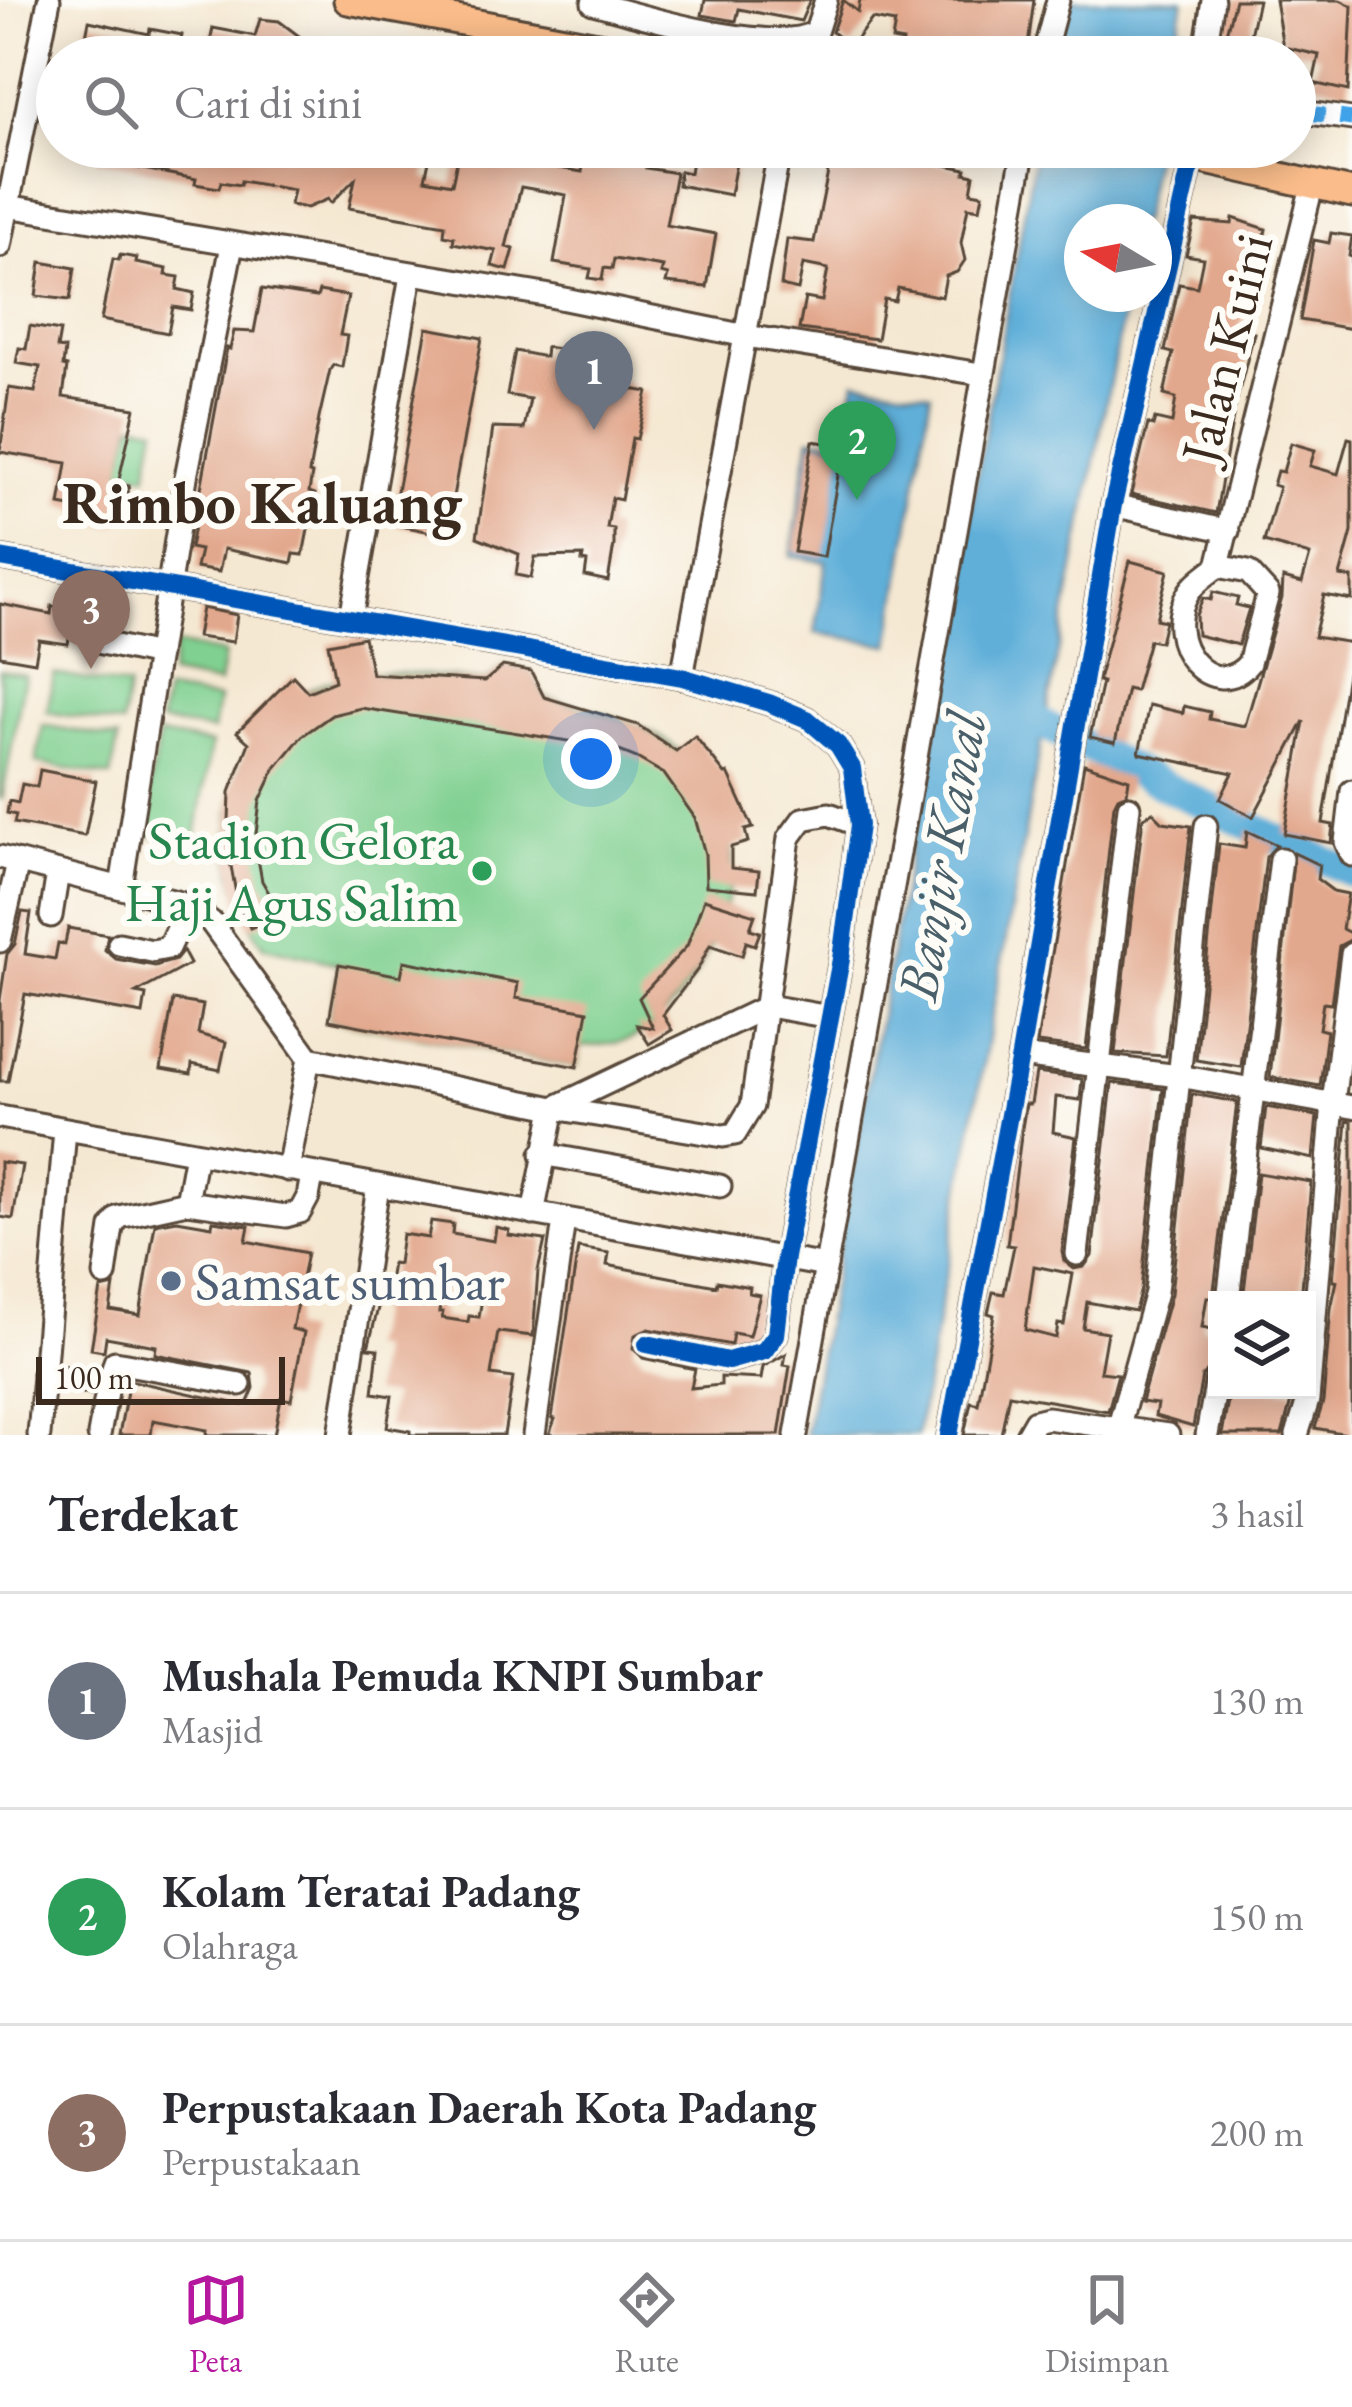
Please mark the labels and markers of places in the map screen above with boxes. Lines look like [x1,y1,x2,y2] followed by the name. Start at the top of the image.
[555,331,633,430] pin: 1
[818,401,896,500] pin: 2
[52,570,130,669] pin: 3
[125,805,458,937] place label: Stadion Gelora Haji Agus Salim
[469,858,495,884] marker: Stadion Gelora Haji Agus Salim
[195,1246,505,1316] place label: Samsat sumbar
[158,1268,184,1294] marker: Samsat sumbar

